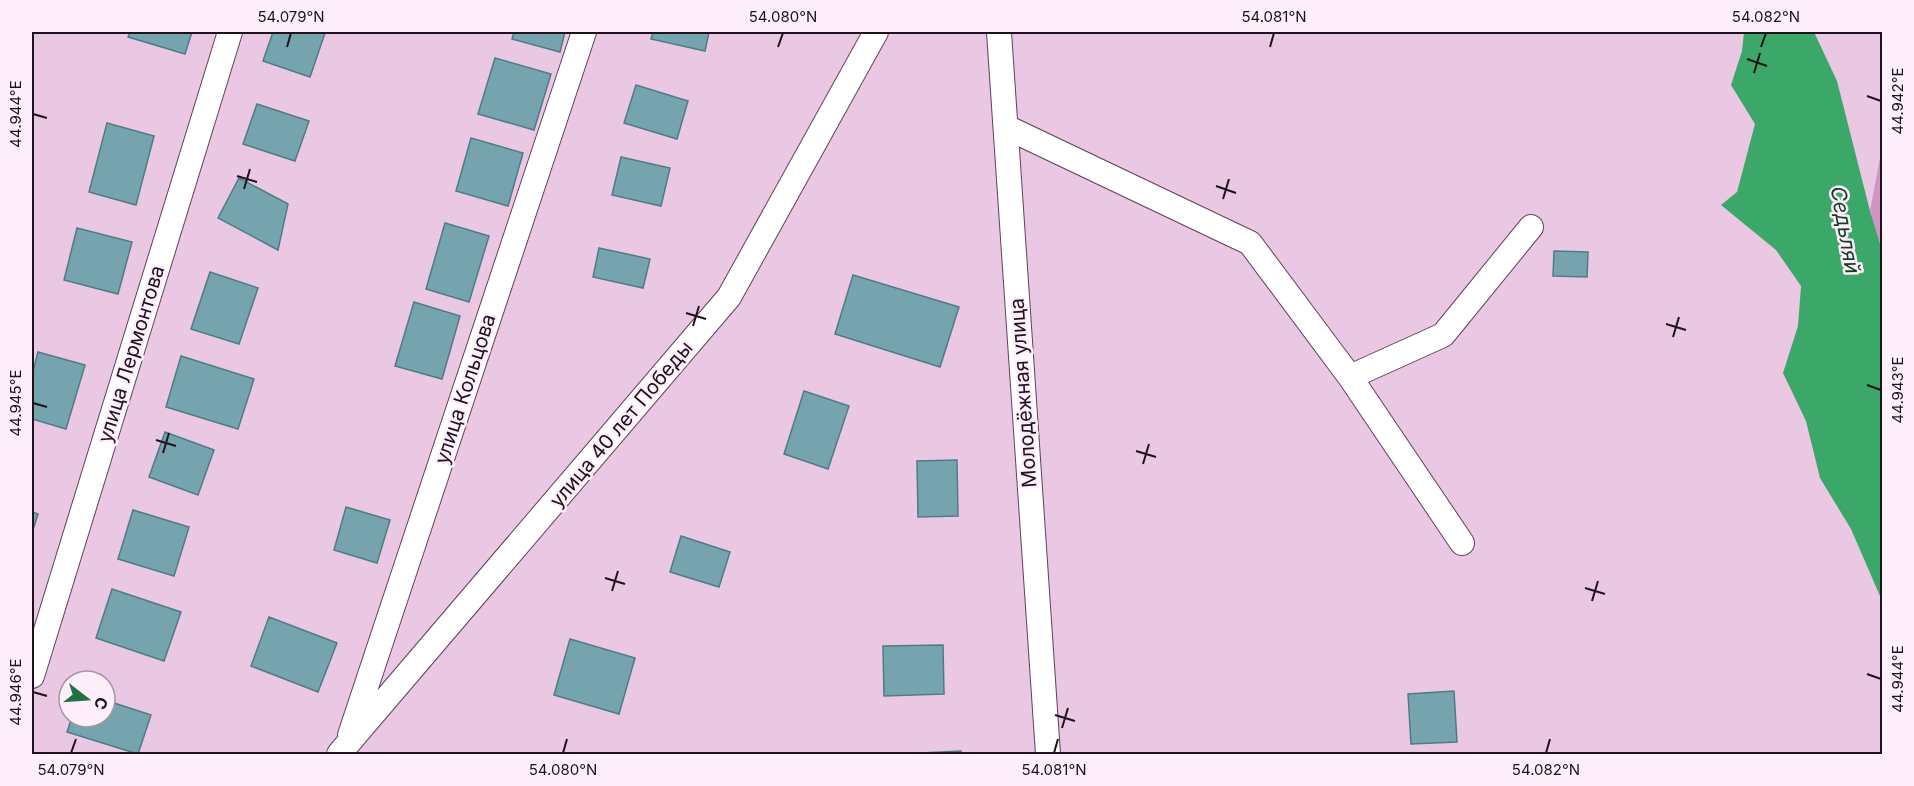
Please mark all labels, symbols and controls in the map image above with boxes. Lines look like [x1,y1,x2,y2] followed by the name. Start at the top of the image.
[257,7,325,26] text: 54.079°N
[749,7,817,26] text: 54.080°N
[1241,7,1307,26] text: 54.081°N
[1732,7,1800,26] text: 54.082°N
[1888,67,1907,135] text: 44.942°E
[6,80,25,148] text: 44.944°E
[1826,184,1865,276] water label: Седьляй
[93,262,169,446] street label: улица Лермонтова
[1004,297,1042,489] street label: Молодёжная улица
[429,311,501,467] street label: улица Кольцова
[545,336,697,512] street label: улица 40 лет Победы
[1888,357,1907,423] text: 44.943°E
[6,369,25,437] text: 44.945°E
[1888,645,1907,713] text: 44.944°E
[6,658,25,726] text: 44.946°E
[57,669,117,729] north arrow
[90,695,113,712] text: С
[37,760,105,779] text: 54.079°N
[529,760,597,779] text: 54.080°N
[1021,760,1087,779] text: 54.081°N
[1512,760,1580,779] text: 54.082°N

